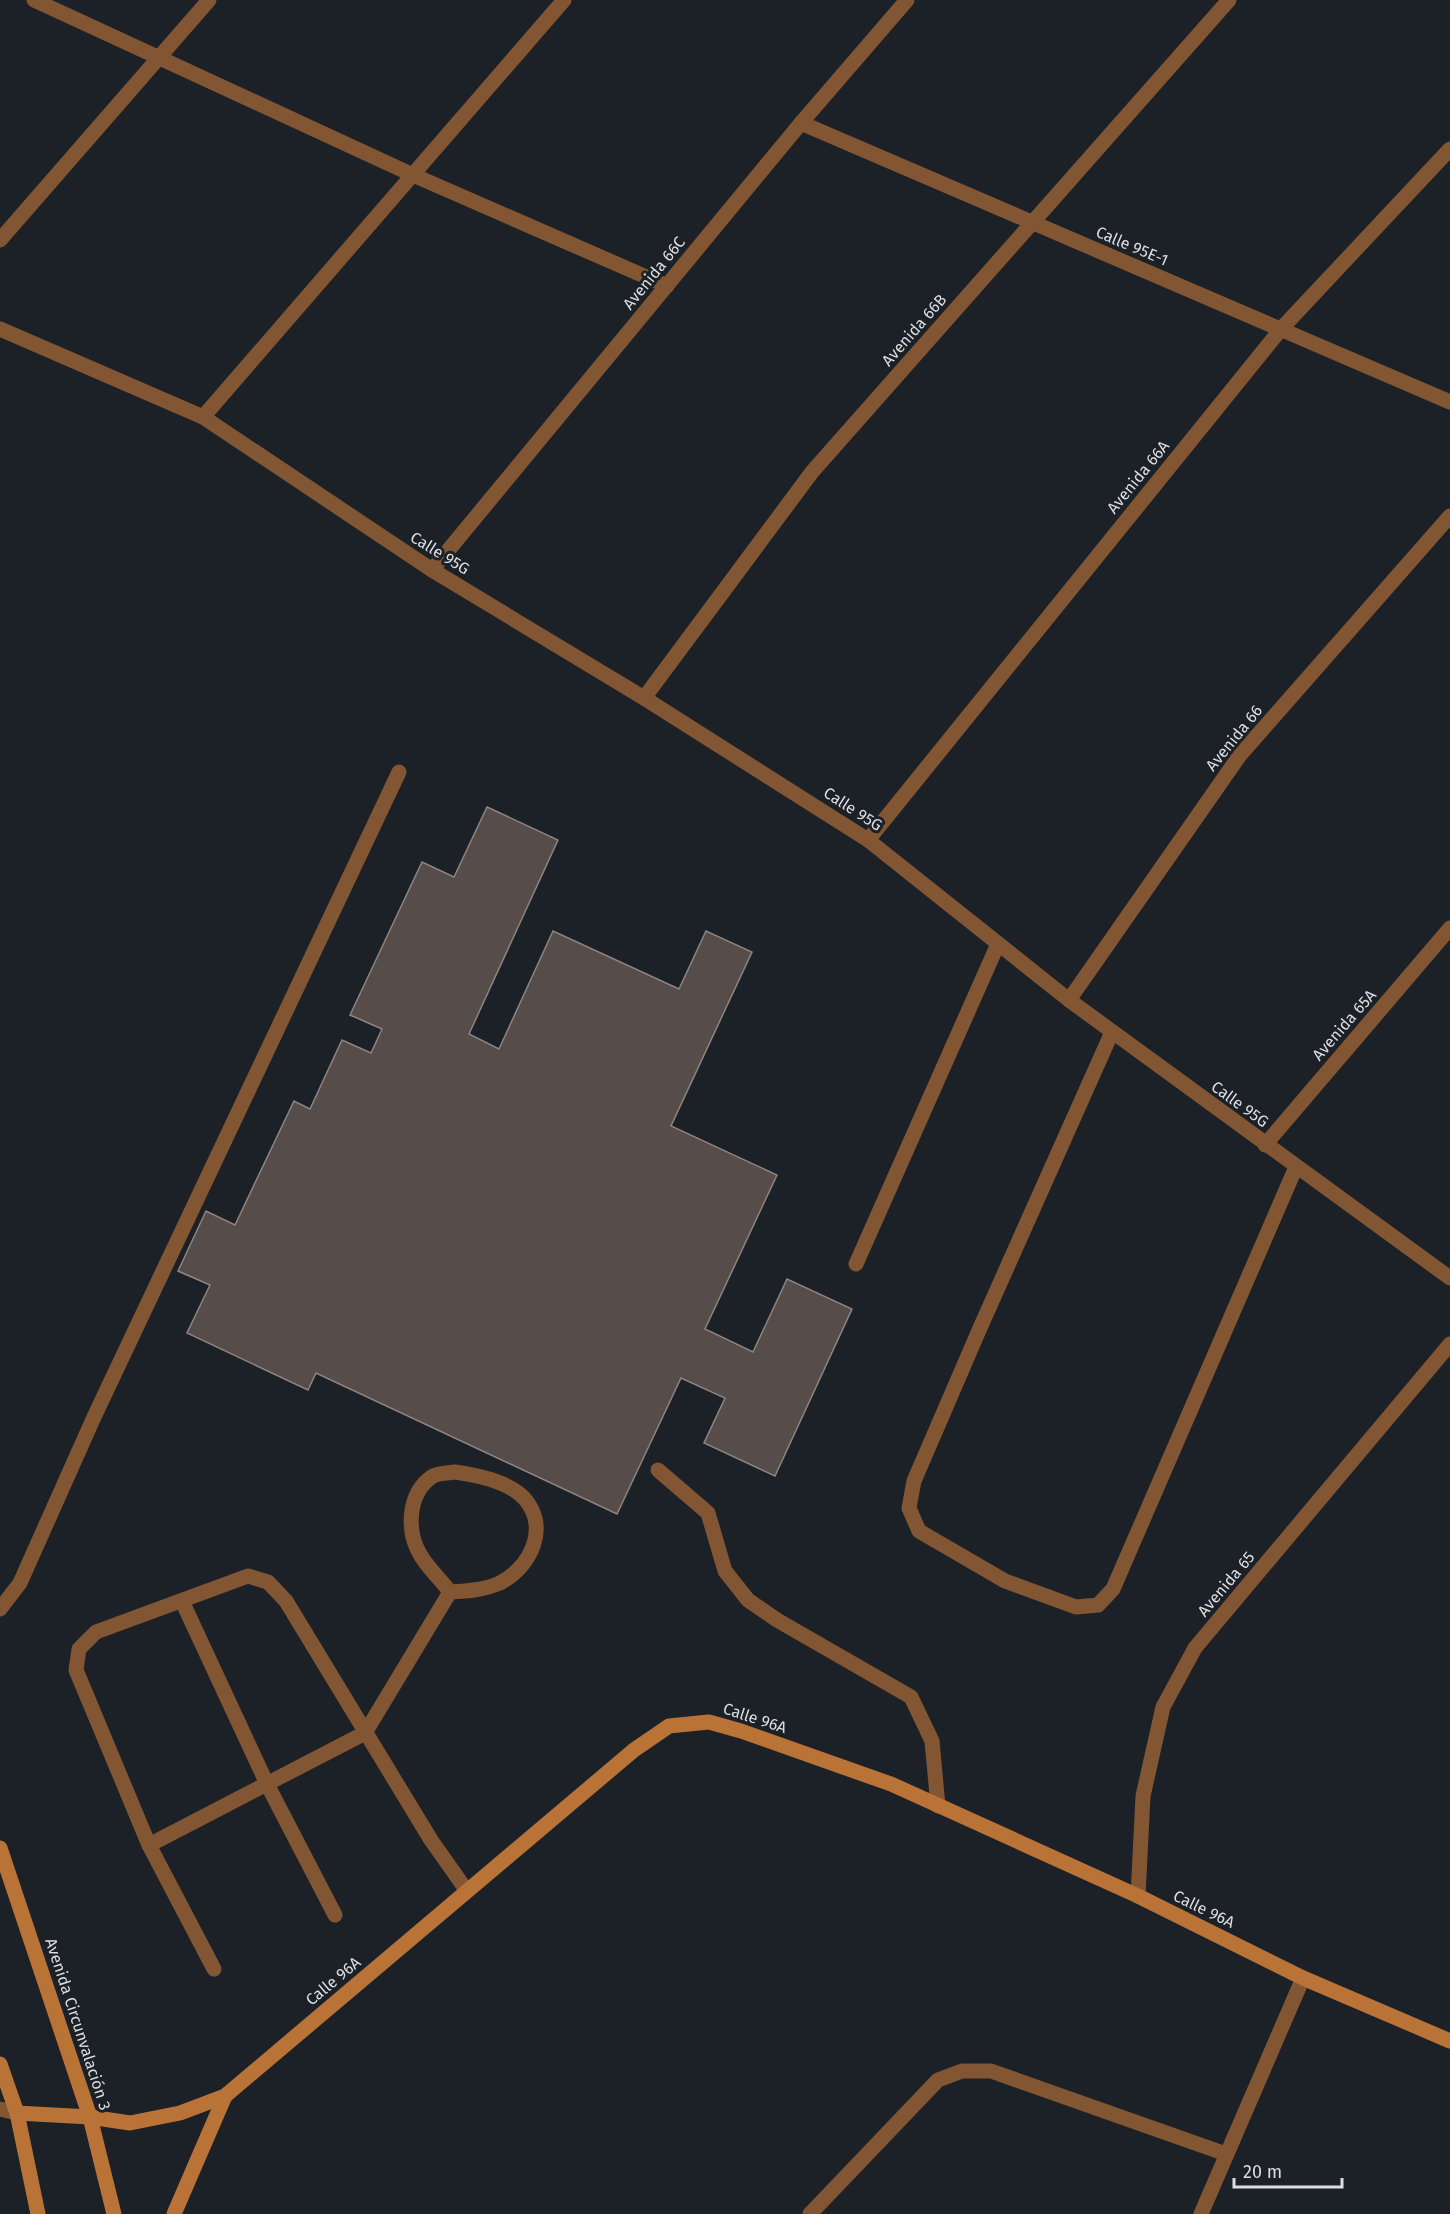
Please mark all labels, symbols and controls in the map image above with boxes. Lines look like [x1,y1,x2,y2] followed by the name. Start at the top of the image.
[1093,222,1171,270] street label: Calle 95E-1
[619,233,689,313] street label: Avenida 66C
[878,290,951,370] street label: Avenida 66B
[1103,436,1174,517] street label: Avenida 66A
[407,527,473,579] street label: Calle 95G
[1202,701,1266,775] street label: Avenida 66
[820,783,886,835] street label: Calle 95G
[1308,985,1380,1064] street label: Avenida 65A
[1208,1077,1272,1131] street label: Calle 95G
[1193,1548,1259,1620] street label: Avenida 65
[721,1699,790,1737] street label: Calle 96A
[1170,1886,1238,1932] street label: Calle 96A
[41,1936,115,2112] street label: Avenida Circunvalación 3
[302,1952,365,2009] street label: Calle 96A
[1234,2151,1342,2189] scale bar
[1243,2161,1282,2183] text: 20 m

